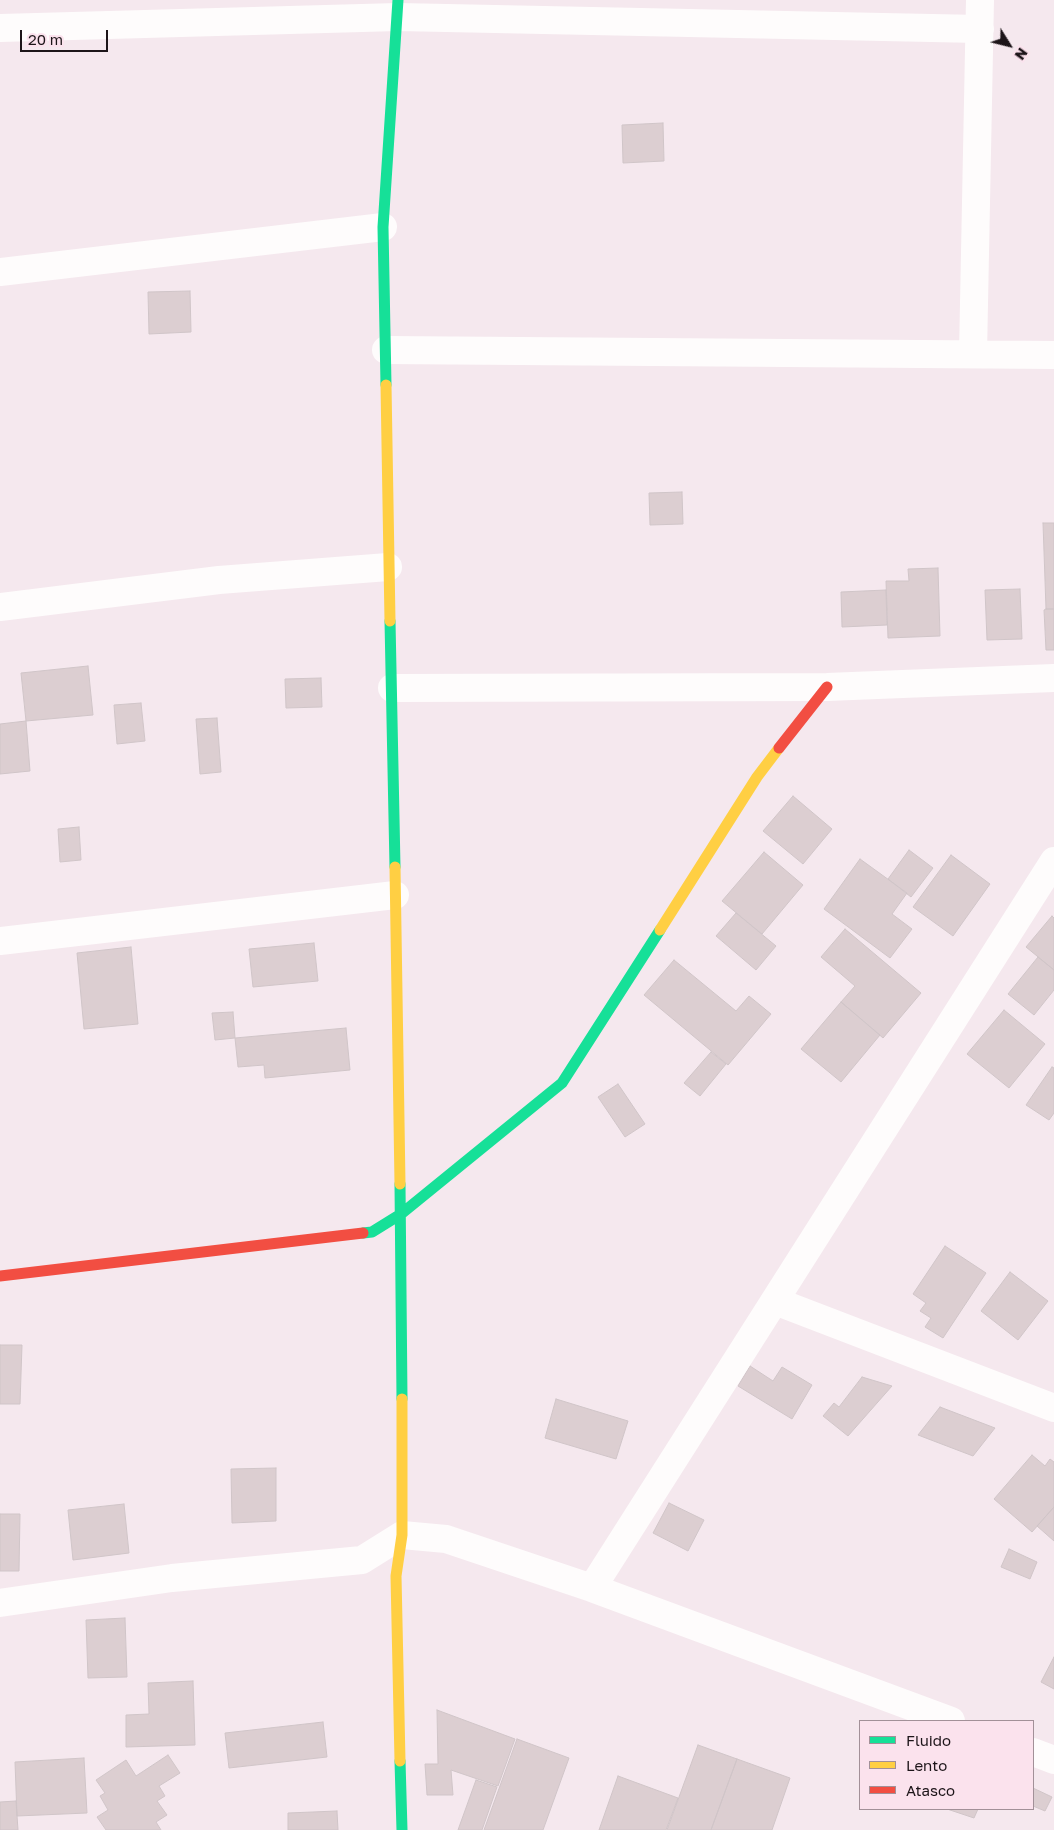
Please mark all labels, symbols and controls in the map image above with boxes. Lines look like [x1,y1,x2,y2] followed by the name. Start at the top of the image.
[22,20,110,52] scale bar
[984,20,1034,70] north arrow
[28,30,63,48] text: 20 m
[1012,45,1032,63] text: N
[859,1720,1034,1810] legend
[906,1731,951,1749] text: Fluido
[906,1756,947,1774] text: Lento
[906,1781,955,1799] text: Atasco

